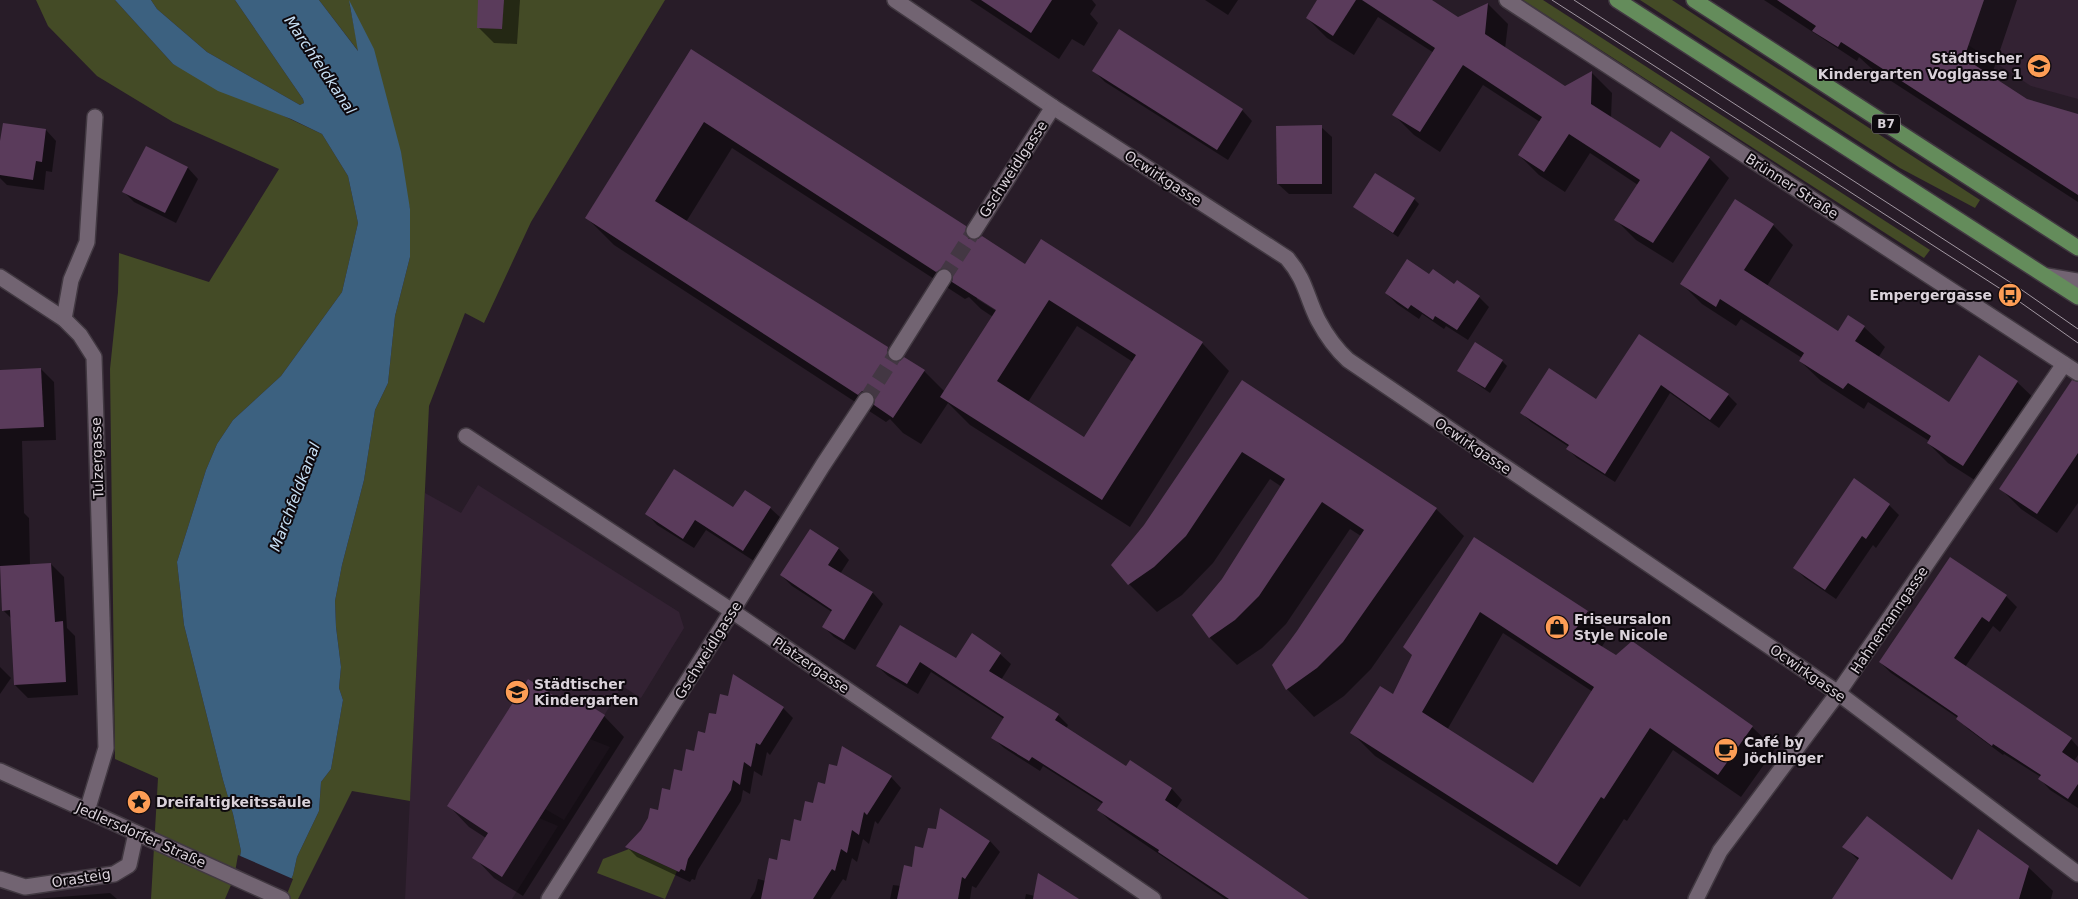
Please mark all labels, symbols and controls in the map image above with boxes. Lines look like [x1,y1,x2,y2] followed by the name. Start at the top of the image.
[280,12,360,118] water label: Marchfeldkanal
[1818,50,2022,82] place label: Städtischer Kindergarten Voglgasse 1
[2026,53,2052,79] school or university icon: Städtischer Kindergarten Voglgasse 1
[1872,115,1900,134] road number: B7
[976,118,1050,220] street label: Gschweidlgasse
[1121,147,1205,209] street label: Ocwirkgasse
[1743,150,1841,222] street label: Brünner Straße
[1997,282,2023,308] bus stop icon: Empergergasse
[1869,287,1992,303] place label: Empergergasse
[1432,415,1514,477] street label: Ocwirkgasse
[88,417,106,500] street label: Tulzergasse
[266,439,324,554] water label: Marchfeldkanal
[1847,563,1931,677] street label: Hahnemanngasse
[672,598,744,702] street label: Gschweidlgasse
[1574,611,1671,643] place label: Friseursalon Style Nicole
[1544,614,1570,640] shop icon: Friseursalon Style Nicole
[770,634,852,696] street label: Platzergasse
[1767,641,1849,705] street label: Ocwirkgasse
[534,676,639,708] place label: Städtischer Kindergarten
[504,679,530,705] school or university icon: Städtischer Kindergarten
[1743,734,1823,766] place label: Café by Jöchlinger
[1713,737,1739,763] cafe icon: Café by Jöchlinger
[126,789,152,815] place icon: Dreifaltigkeitssäule
[156,794,311,810] place label: Dreifaltigkeitssäule
[73,799,208,871] street label: Jedlersdorfer Straße
[50,865,112,891] street label: Orasteig

